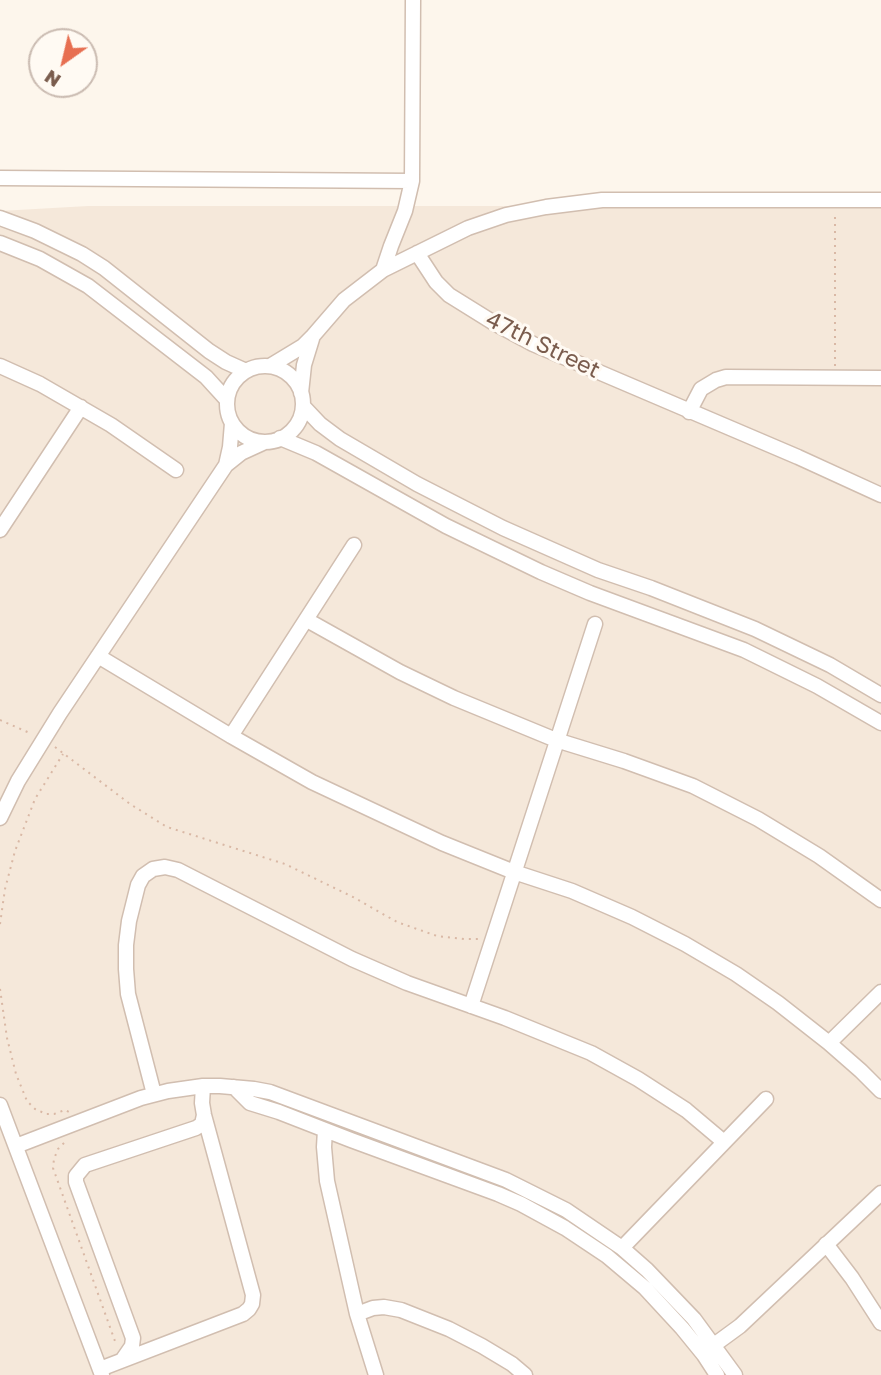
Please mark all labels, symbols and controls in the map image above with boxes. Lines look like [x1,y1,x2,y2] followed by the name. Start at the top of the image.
[28,28,98,98] north arrow
[40,66,65,93] text: N
[481,306,605,384] street label: 47th Street

